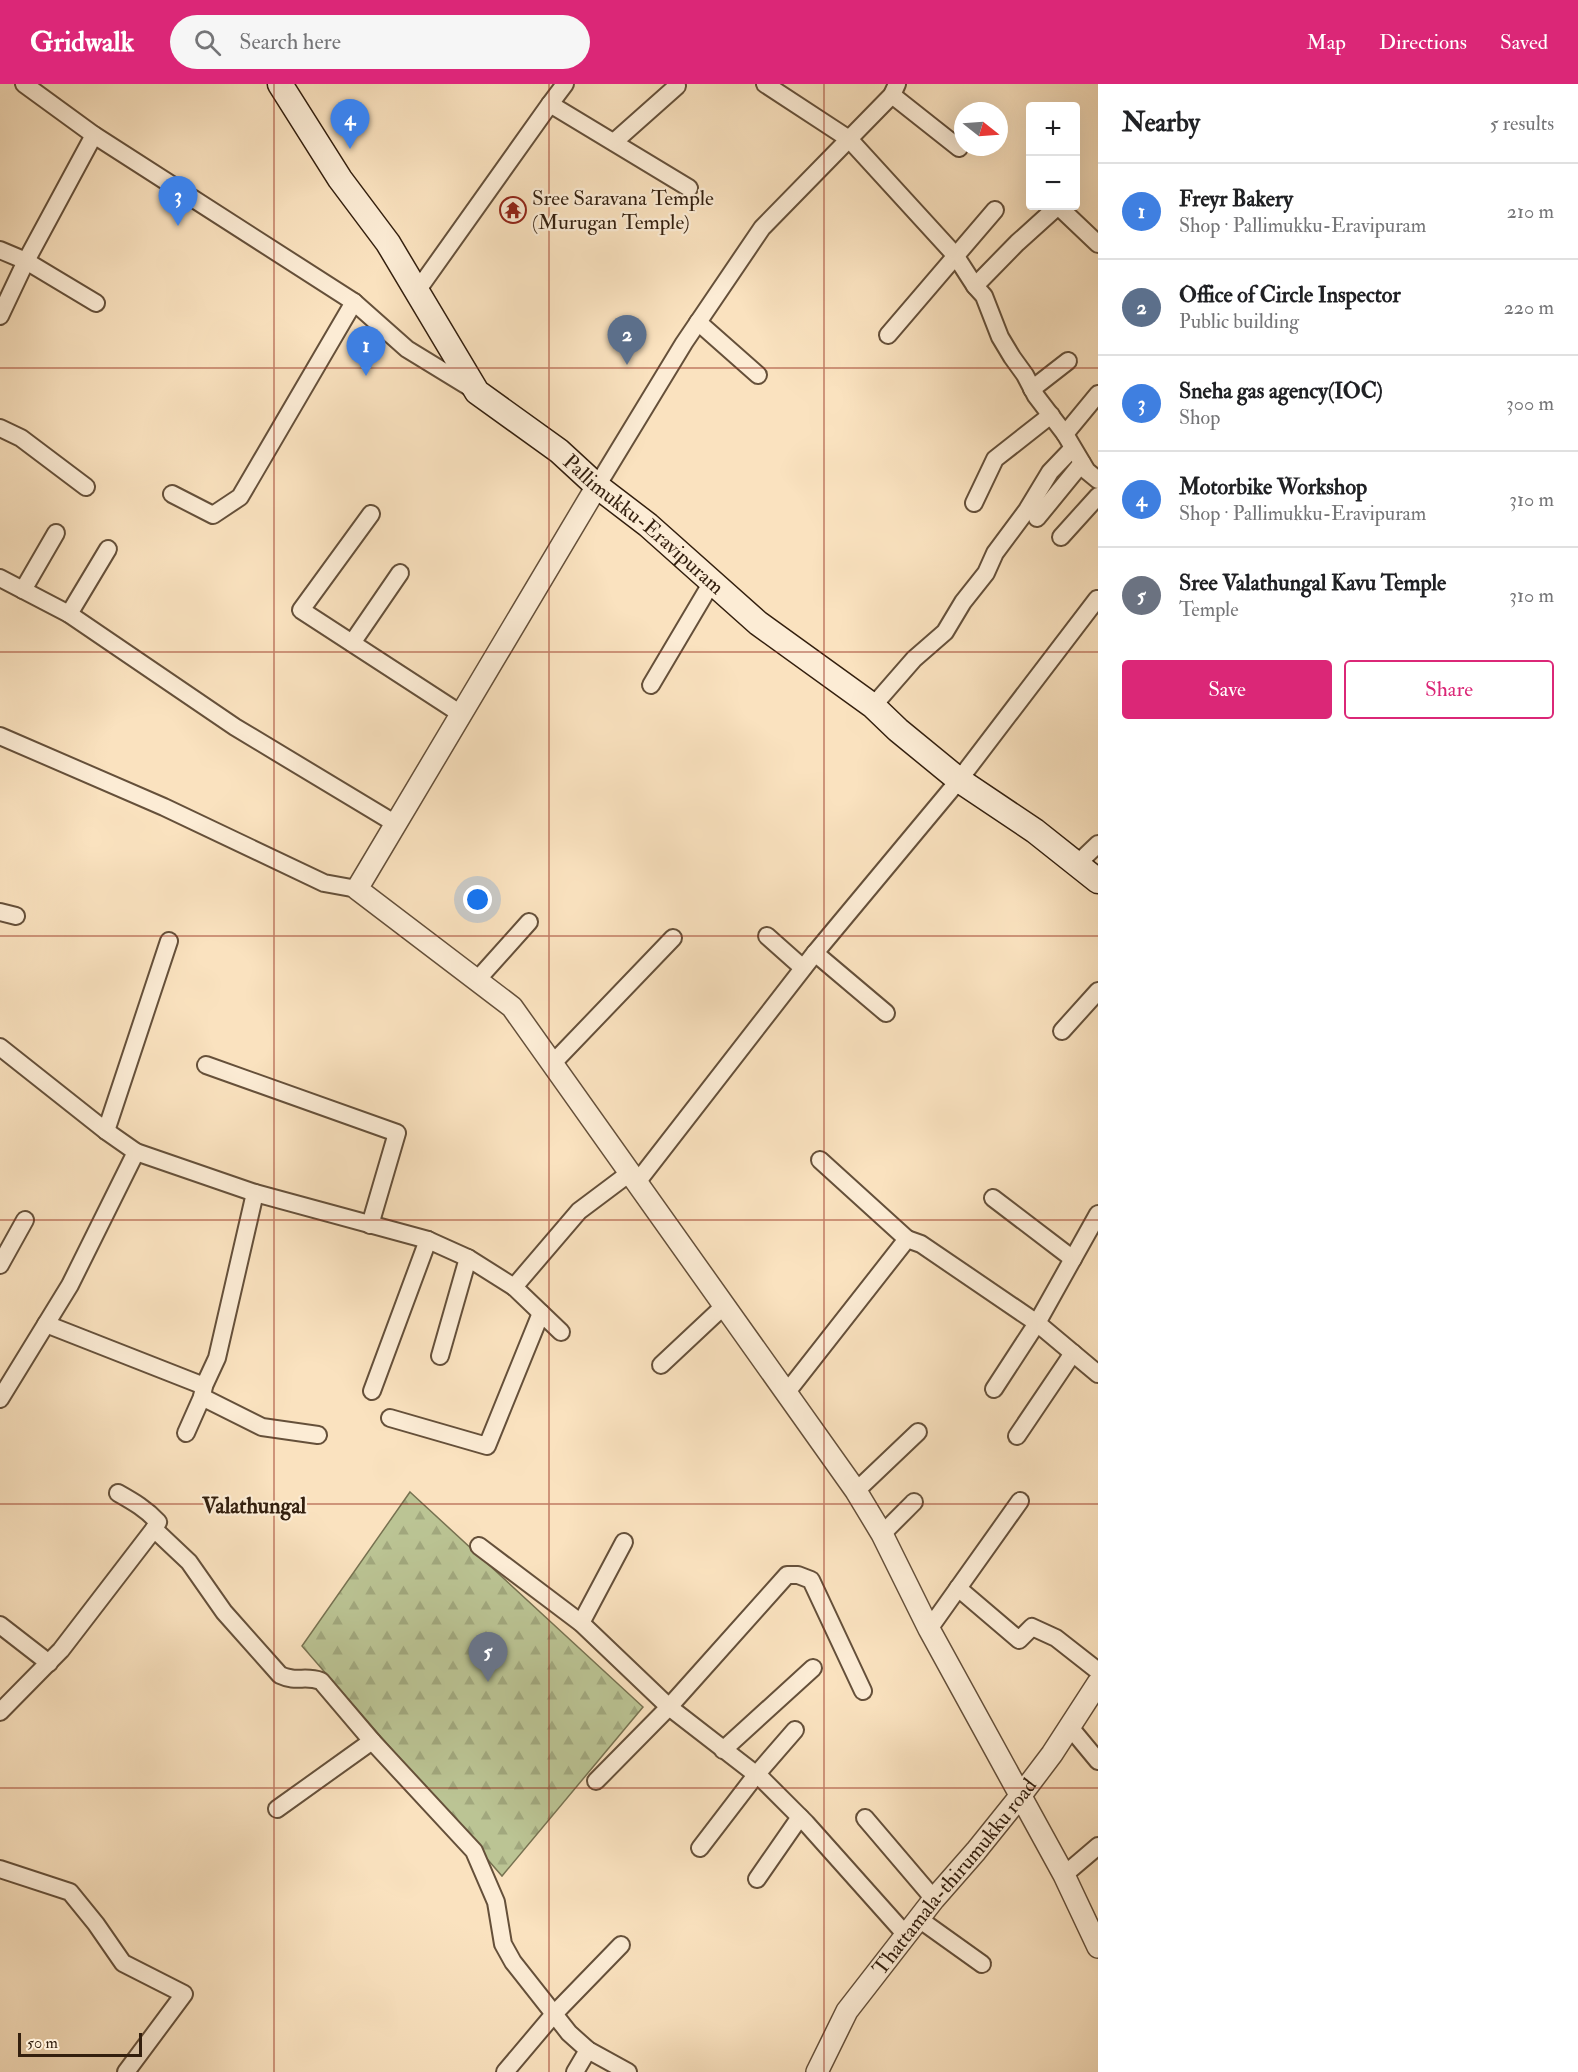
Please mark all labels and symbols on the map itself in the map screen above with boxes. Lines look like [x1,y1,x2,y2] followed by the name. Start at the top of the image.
[330,100,370,149] pin: 4
[954,102,1008,156] north arrow
[158,176,198,226] pin: 3
[532,185,714,236] place label: Sree Saravana Temple (Murugan Temple)
[498,195,528,225] temple icon: Sree Saravana Temple (Murugan Temple)
[608,316,646,365] pin: 2
[346,326,386,376] pin: 1
[557,448,730,600] street label: Pallimukku-Eravipuram
[463,885,492,914] your location
[201,1492,306,1521] district label: Valathungal
[468,1632,508,1682] pin: 5
[866,1772,1043,1981] street label: Thattamala-thirumukku road
[18,2030,142,2058] scale bar

